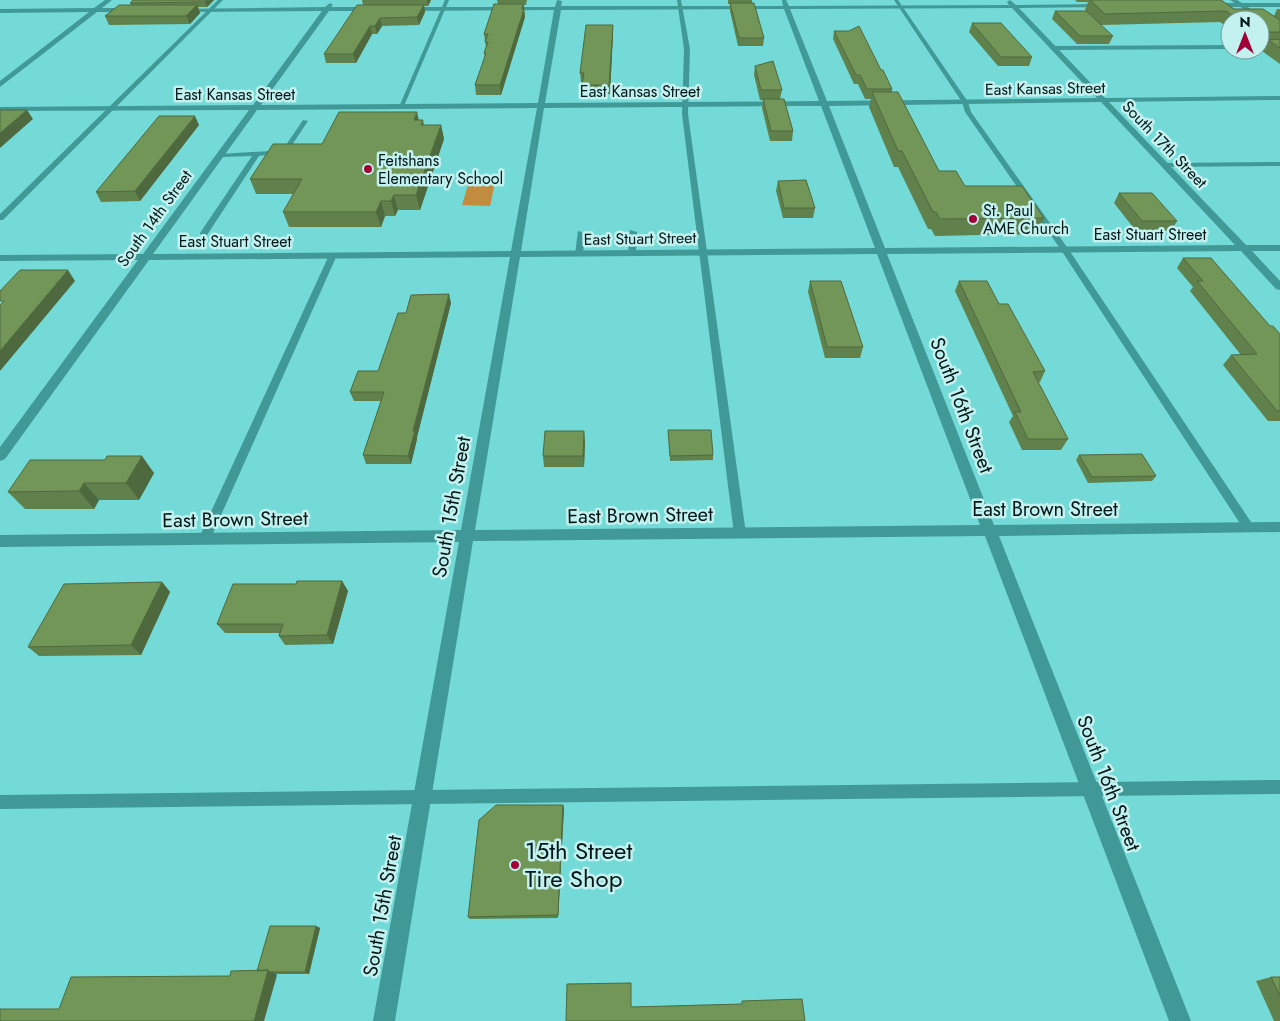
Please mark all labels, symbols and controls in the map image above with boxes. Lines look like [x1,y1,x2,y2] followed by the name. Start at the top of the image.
[1220,10,1270,60] north arrow
[1239,12,1251,32] text: N
[985,76,1106,101] street label: East Kansas Street
[580,80,700,103] street label: East Kansas Street
[175,83,295,106] street label: East Kansas Street
[1117,95,1213,193] street label: South 17th Street
[378,149,503,190] place label: Feitshans Elementary School
[362,163,374,175] marker: Feitshans Elementary School
[111,165,198,271] street label: South 14th Street
[983,199,1069,240] place label: St. Paul AME Church
[967,213,979,225] marker: St. Paul AME Church
[1094,223,1206,246] street label: East Stuart Street
[584,226,697,251] street label: East Stuart Street
[179,230,291,253] street label: East Stuart Street
[922,333,1001,477] street label: South 16th Street
[425,434,478,580] street label: South 15th Street
[972,495,1118,524] street label: East Brown Street
[567,500,713,531] street label: East Brown Street
[162,504,308,535] street label: East Brown Street
[1069,711,1148,855] street label: South 16th Street
[356,833,409,979] street label: South 15th Street
[525,833,632,896] place label: 15th Street Tire Shop
[509,859,521,871] marker: 15th Street Tire Shop

